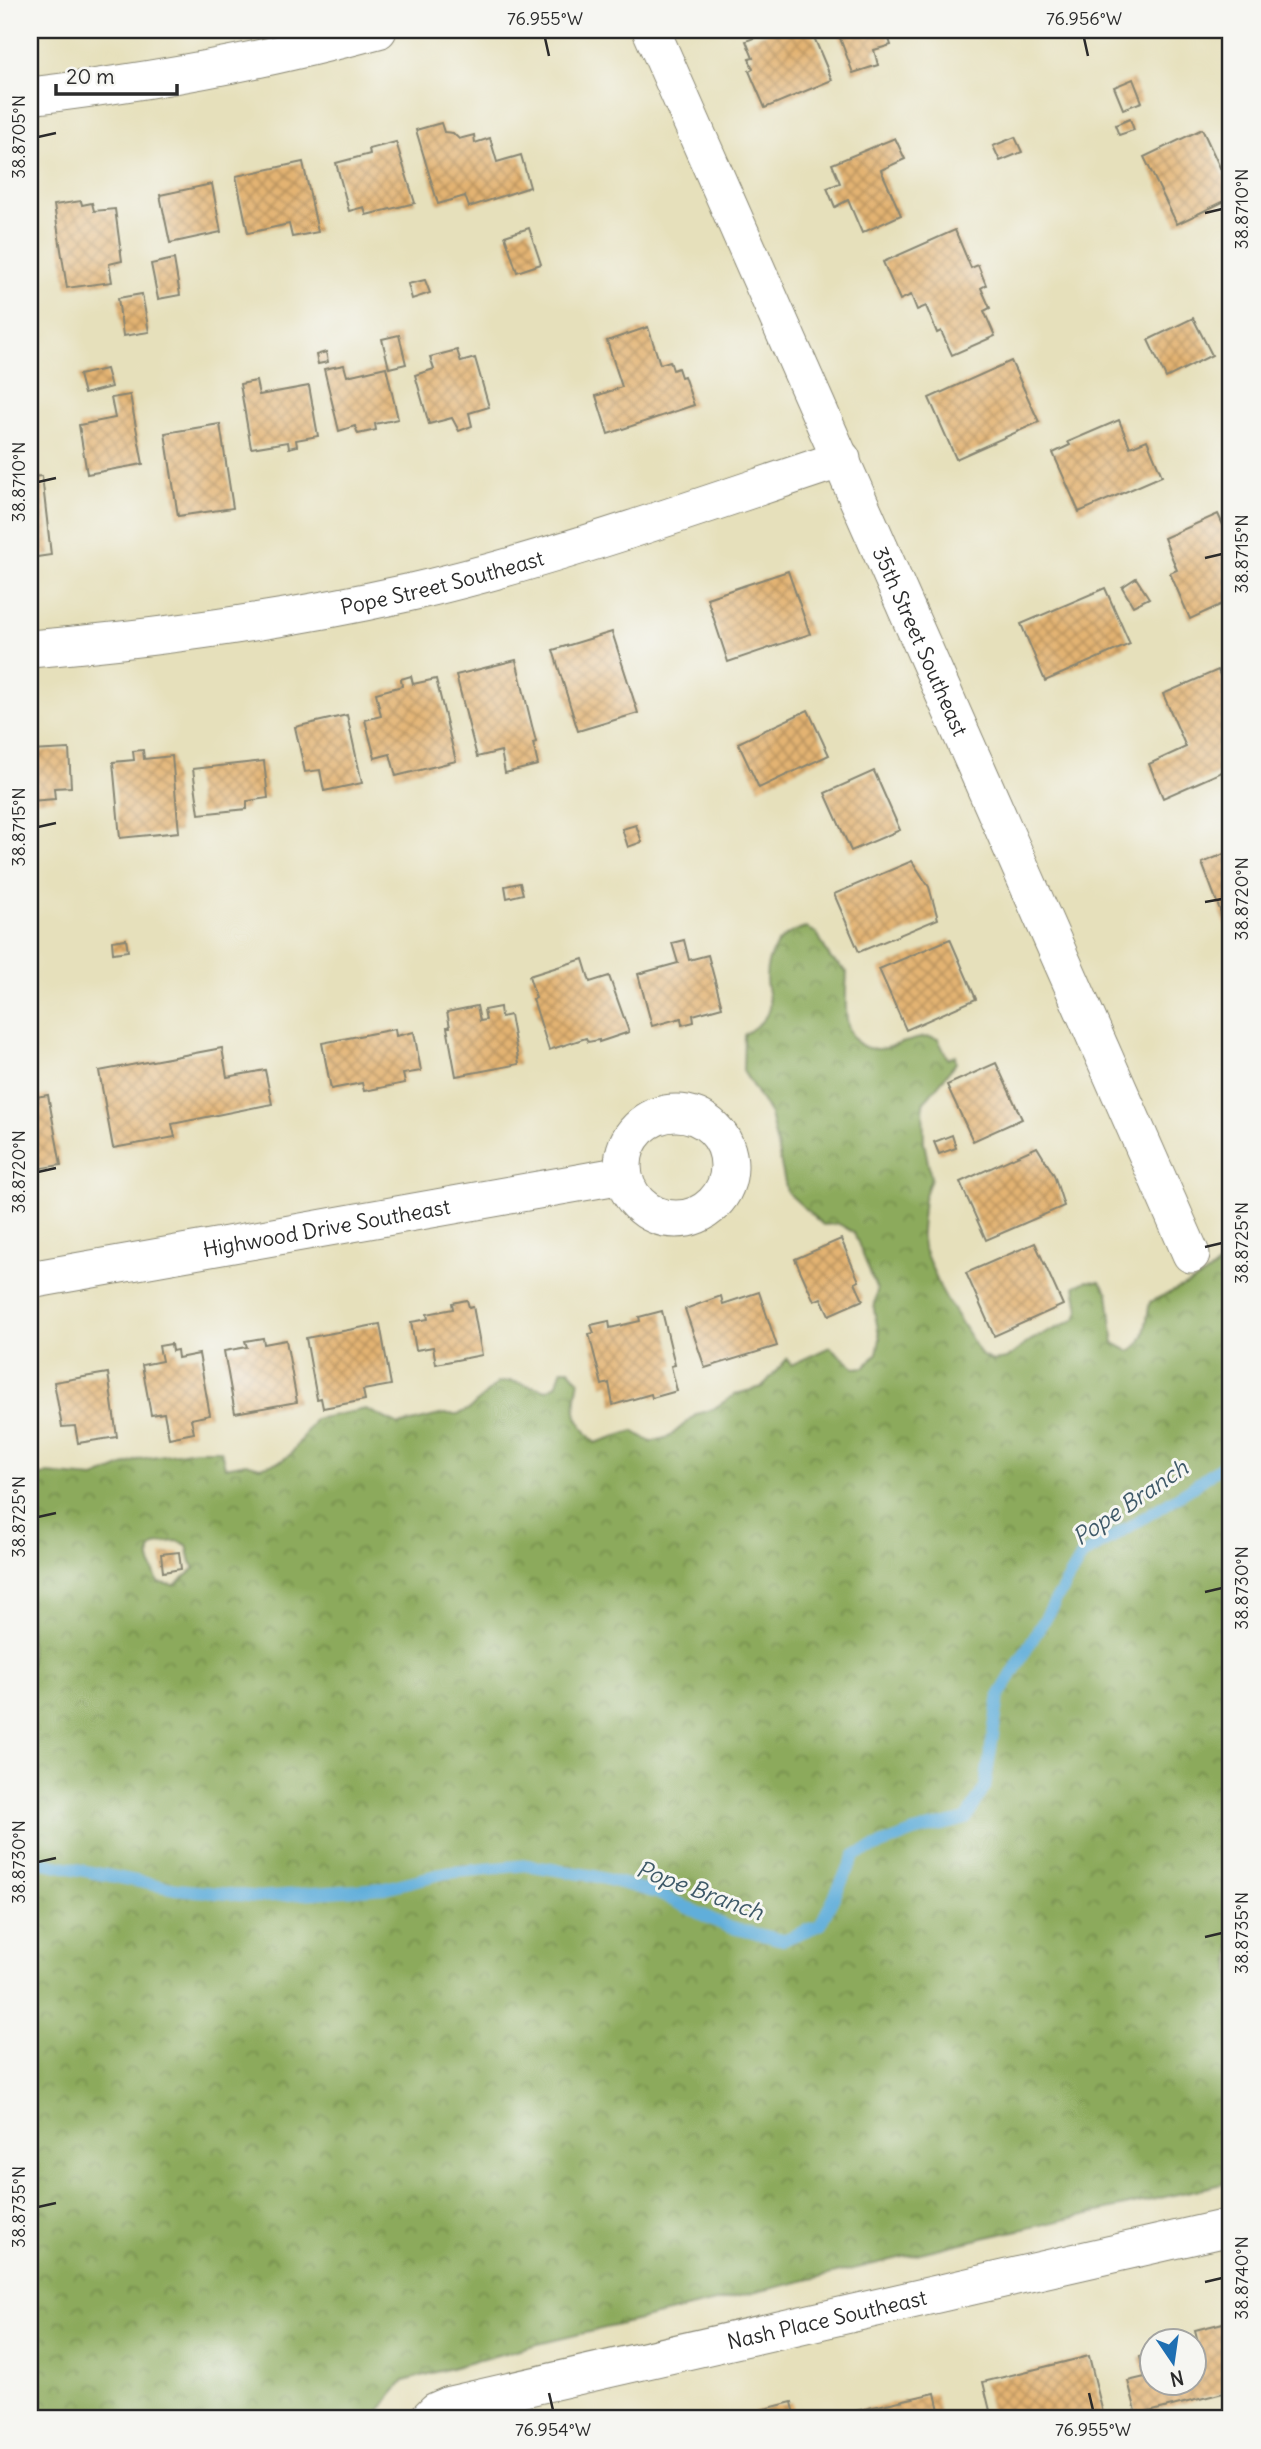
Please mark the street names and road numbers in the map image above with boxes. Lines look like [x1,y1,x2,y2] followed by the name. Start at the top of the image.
[867,542,974,740] street label: 35th Street Southeast
[338,544,547,620] street label: Pope Street Southeast
[201,1192,452,1263] street label: Highwood Drive Southeast
[724,2283,929,2355] street label: Nash Place Southeast

